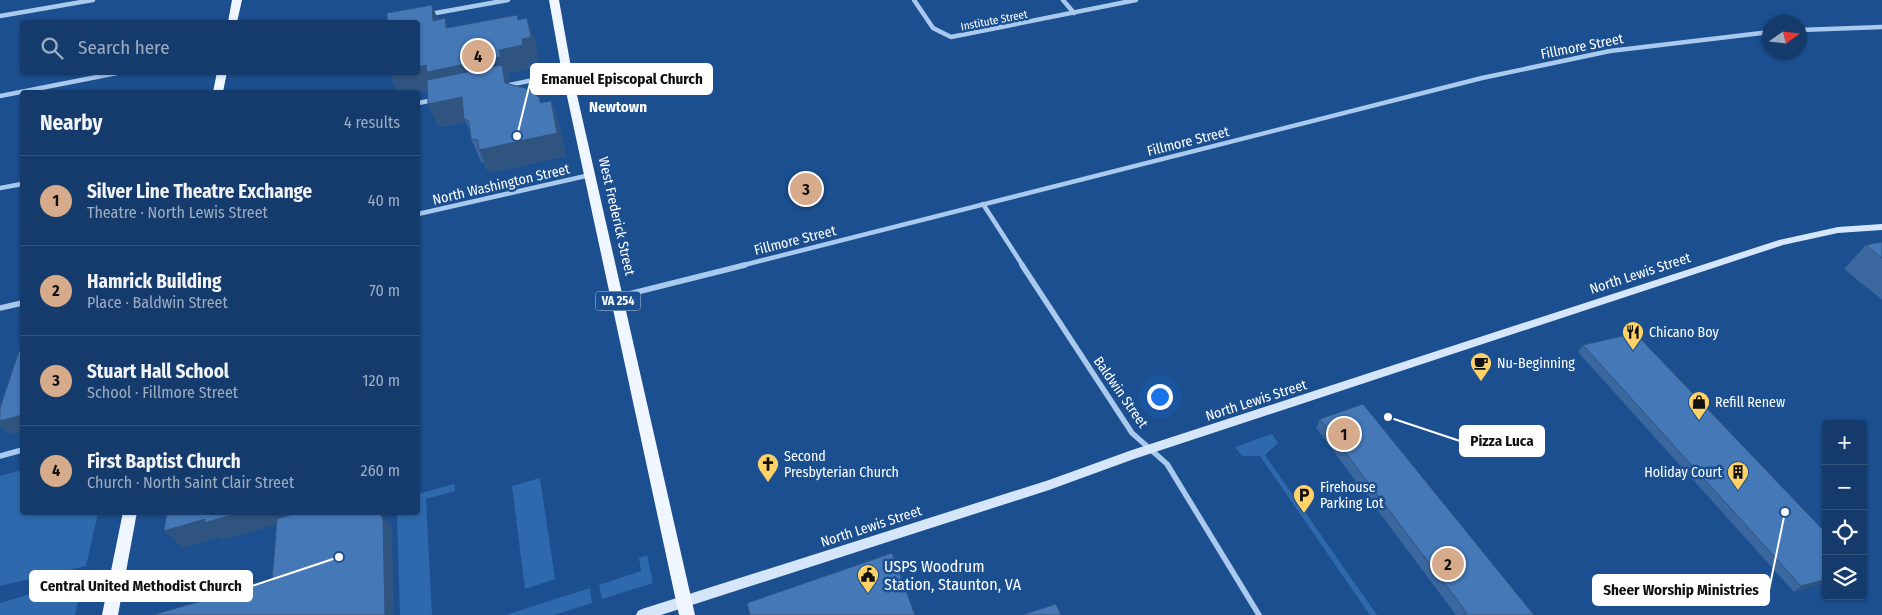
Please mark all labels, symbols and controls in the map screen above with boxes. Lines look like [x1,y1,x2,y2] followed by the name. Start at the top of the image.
[960,8,1029,33] street label: Institute Street
[1762,15,1807,60] north arrow
[20,20,420,75] search box
[1539,30,1625,63] street label: Fillmore Street
[38,34,66,62] icon: search
[78,36,170,59] text: Search here
[462,37,494,75] pin: 4
[531,64,712,94] callout: Emanuel Episcopal Church
[541,70,703,88] text: Emanuel Episcopal Church
[589,98,647,116] district label: Newtown
[40,110,102,136] text: Nearby
[344,113,400,132] text: 4 results
[1145,123,1231,160] street label: Fillmore Street
[595,155,639,277] street label: West Frederick Street
[431,160,572,209] street label: North Washington Street
[790,170,822,208] pin: 3
[87,180,312,203] text: Silver Line Theatre Exchange
[53,191,59,210] text: 1
[368,191,400,210] text: 40 m
[87,203,268,222] text: Theatre · North Lewis Street
[752,222,838,259] street label: Fillmore Street
[1588,249,1693,298] street label: North Lewis Street
[87,270,221,293] text: Hamrick Building
[52,281,60,300] text: 2
[369,281,400,300] text: 70 m
[596,292,640,310] road number: VA 254
[87,293,228,312] text: Place · Baldwin Street
[1621,320,1645,351] restaurant icon: Chicano Boy
[1649,324,1720,341] place label: Chicano Boy
[1469,351,1493,382] cafe icon: Nu-Beginning
[1090,353,1152,432] street label: Baldwin Street
[1497,355,1575,372] place label: Nu-Beginning
[87,360,229,383] text: Stuart Hall School
[52,371,60,390] text: 3
[362,371,400,390] text: 120 m
[1204,376,1309,425] street label: North Lewis Street
[87,383,238,402] text: School · Fillmore Street
[1147,384,1173,410] your location
[1687,390,1711,421] shop icon: Refill Renew
[1715,394,1785,411] place label: Refill Renew
[1328,415,1360,453] pin: 1
[1822,420,1867,600] map controls
[1822,420,1867,465] button: +
[1460,426,1544,456] callout: Pizza Luca
[1470,432,1534,450] text: Pizza Luca
[784,448,899,481] place label: Second Presbyterian Church
[87,450,241,473] text: First Baptist Church
[756,452,780,483] church icon: Second Presbyterian Church
[1726,460,1750,491] building icon: Holiday Court
[52,461,60,480] text: 4
[361,461,400,480] text: 260 m
[1644,464,1722,481] place label: Holiday Court
[1822,465,1867,510] button: −
[87,473,294,492] text: Church · North Saint Clair Street
[1320,479,1384,512] place label: Firehouse Parking Lot
[1292,483,1316,514] parking icon: Firehouse Parking Lot
[819,502,924,551] street label: North Lewis Street
[1822,510,1867,555] button: locate
[1432,545,1464,583] pin: 2
[1822,555,1867,600] button: layers
[884,557,1022,594] place label: USPS Woodrum Station, Staunton, VA
[856,563,880,594] public building icon: USPS Woodrum Station, Staunton, VA
[30,571,252,601] callout: Central United Methodist Church
[1593,575,1769,605] callout: Sheer Worship Ministries
[40,577,242,595] text: Central United Methodist Church
[1603,581,1759,599] text: Sheer Worship Ministries

